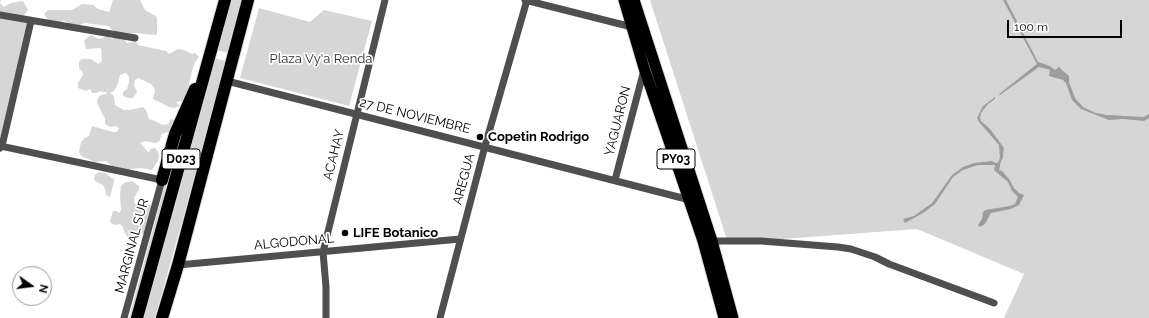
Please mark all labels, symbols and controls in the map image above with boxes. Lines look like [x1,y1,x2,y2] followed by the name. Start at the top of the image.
[1009,12,1124,38] scale bar
[1014,20,1048,34] text: 100 m
[270,51,372,67] park label: Plaza Vy'a Renda
[602,84,634,158] street label: YAGUARON
[358,95,472,137] street label: 27 DE NOVIEMBRE
[320,128,348,182] street label: ACAHAY
[488,129,589,145] place label: Copetin Rodrigo
[475,132,485,142] marker: Copetin Rodrigo
[162,149,200,169] road number: D023
[657,149,695,169] road number: PY03
[450,152,478,206] street label: AREGUA
[112,197,152,295] street label: MARGINAL SUR
[353,225,438,241] place label: LIFE Botanico
[340,228,350,238] marker: LIFE Botanico
[253,231,335,253] street label: ALGODONAL
[12,266,52,306] north arrow
[36,283,50,294] text: N

